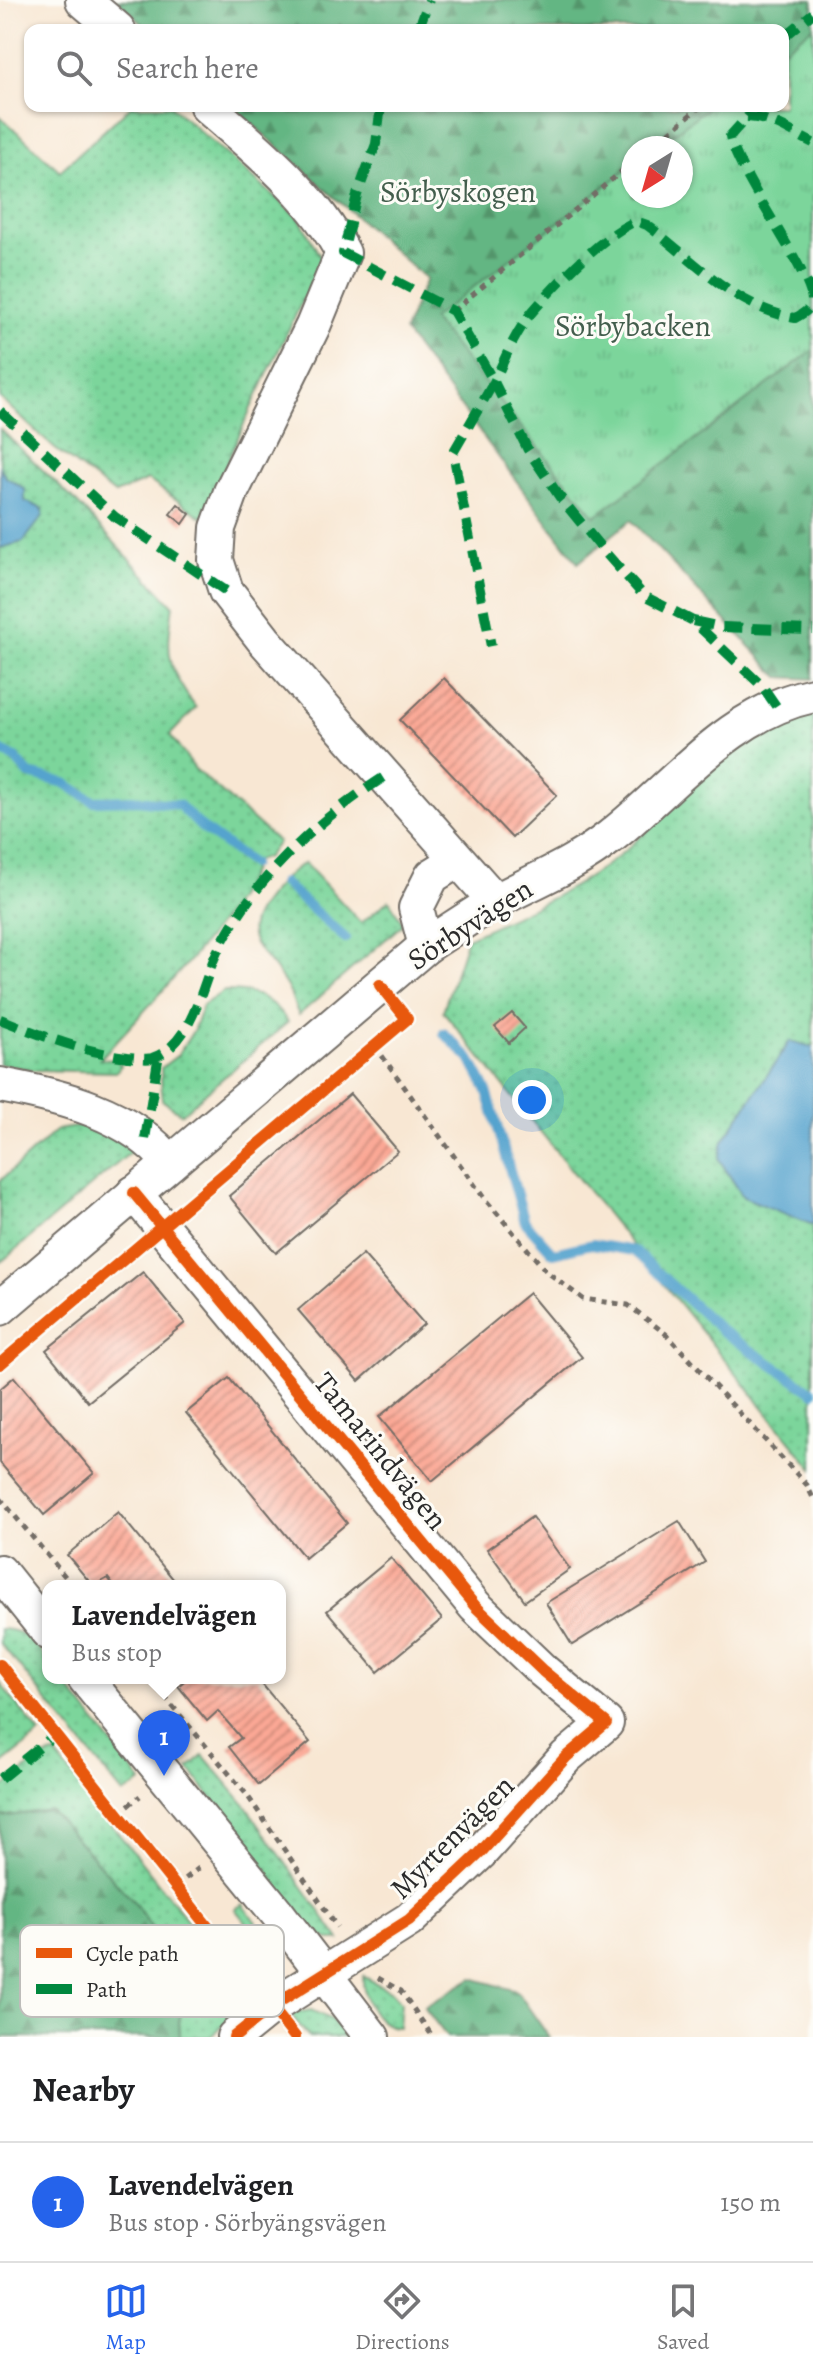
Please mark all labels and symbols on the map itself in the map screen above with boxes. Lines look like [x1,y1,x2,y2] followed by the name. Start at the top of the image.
[621,136,693,208] north arrow
[380,172,536,212] park label: Sörbyskogen
[555,306,711,346] park label: Sörbybacken
[400,869,540,979] street label: Sörbyvägen
[512,1080,552,1120] your location
[305,1364,457,1538] street label: Tamarindvägen
[138,1710,190,1776] pin: 1
[381,1766,523,1908] street label: Myrtenvägen
[20,1925,284,2017] legend
[86,1939,179,1969] text: Cycle path
[86,1975,127,2005] text: Path

